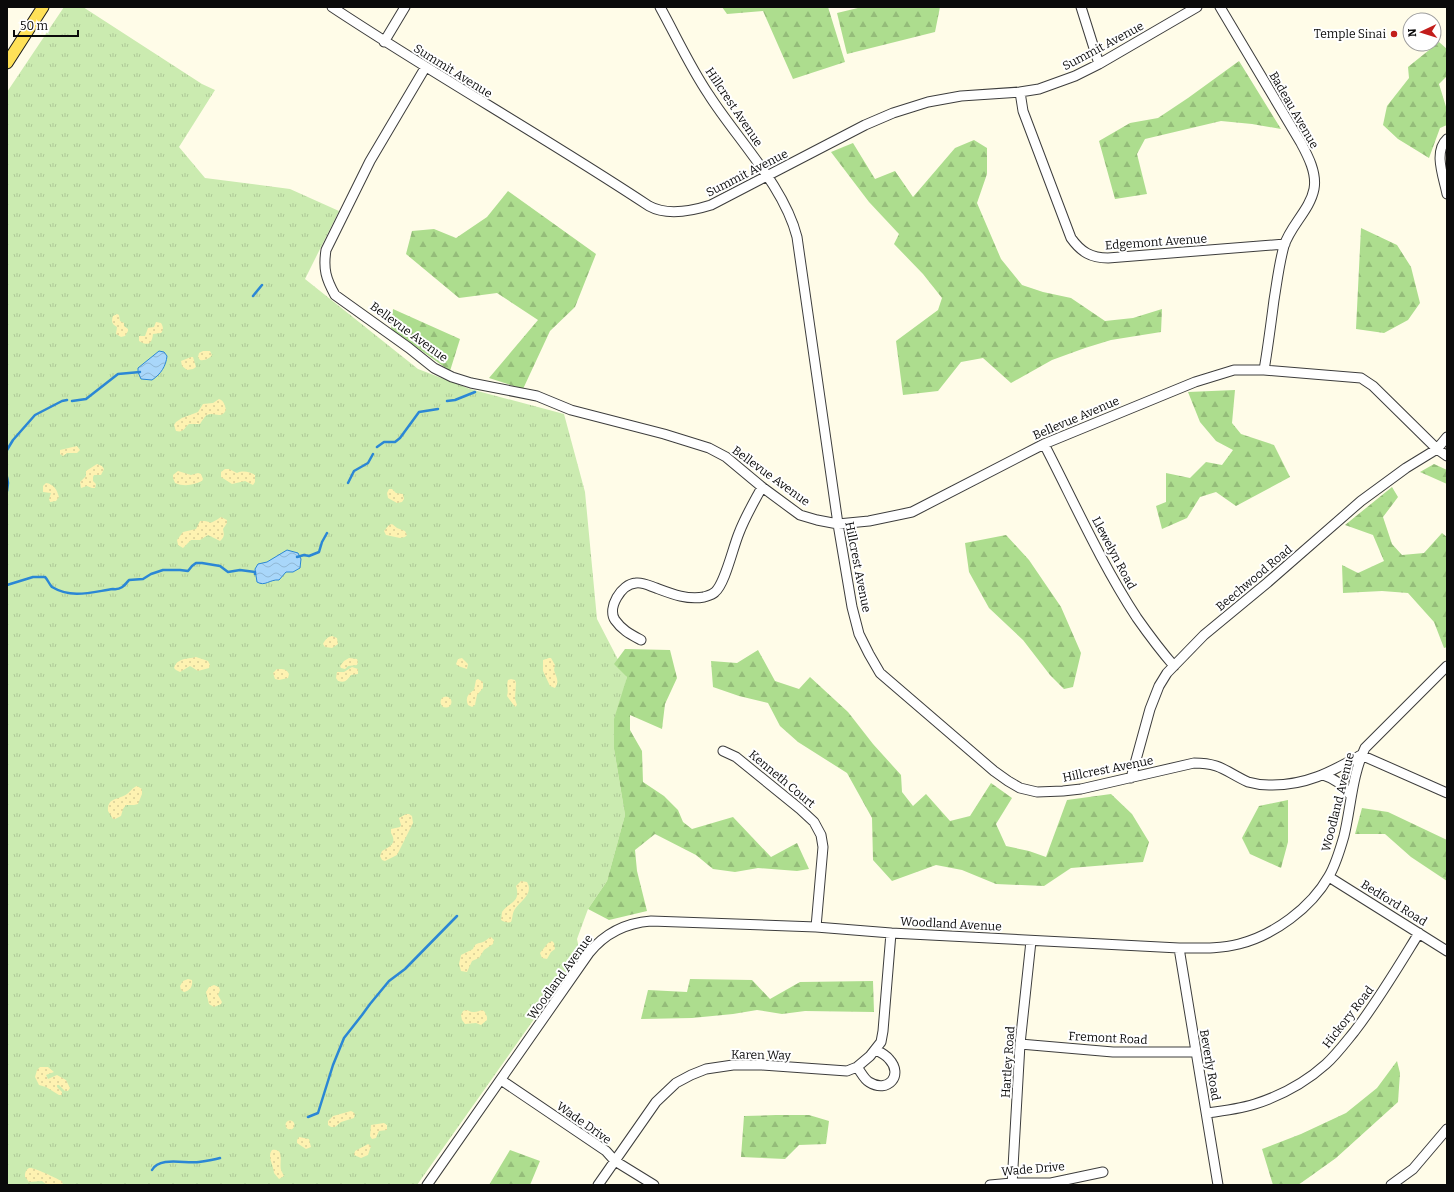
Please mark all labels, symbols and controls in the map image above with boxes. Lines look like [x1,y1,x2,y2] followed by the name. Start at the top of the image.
[14,12,78,38] scale bar
[1402,12,1442,52] north arrow
[20,19,49,33] text: 50 m
[1060,19,1146,73] street label: Summit Avenue
[1314,27,1386,41] place label: Temple Sinai
[1406,27,1419,37] text: N
[1389,29,1399,39] marker: Temple Sinai
[411,41,495,101] street label: Summit Avenue
[702,65,766,149] street label: Hillcrest Avenue
[1266,69,1322,151] street label: Badeau Avenue
[704,146,790,200] street label: Summit Avenue
[1104,231,1208,253] street label: Edgemont Avenue
[368,299,450,365] street label: Bellevue Avenue
[1031,394,1121,442] street label: Bellevue Avenue
[730,443,812,509] street label: Bellevue Avenue
[1089,514,1139,592] street label: Llewelyn Road
[842,520,874,614] street label: Hillcrest Avenue
[1213,542,1295,614] street label: Beechwood Road
[746,747,818,811] street label: Kenneth Court
[1319,751,1357,853] street label: Woodland Avenue
[1061,753,1155,785] street label: Hillcrest Avenue
[1358,877,1430,929] street label: Bedford Road
[900,914,1002,934] street label: Woodland Avenue
[525,932,595,1022] street label: Woodland Avenue
[1319,983,1377,1051] street label: Hickory Road
[998,1026,1018,1098] street label: Hartley Road
[1197,1028,1223,1102] street label: Beverly Road
[1068,1029,1148,1047] street label: Fremont Road
[731,1047,792,1063] street label: Karen Way
[554,1099,614,1147] street label: Wade Drive
[1001,1159,1065,1179] street label: Wade Drive

